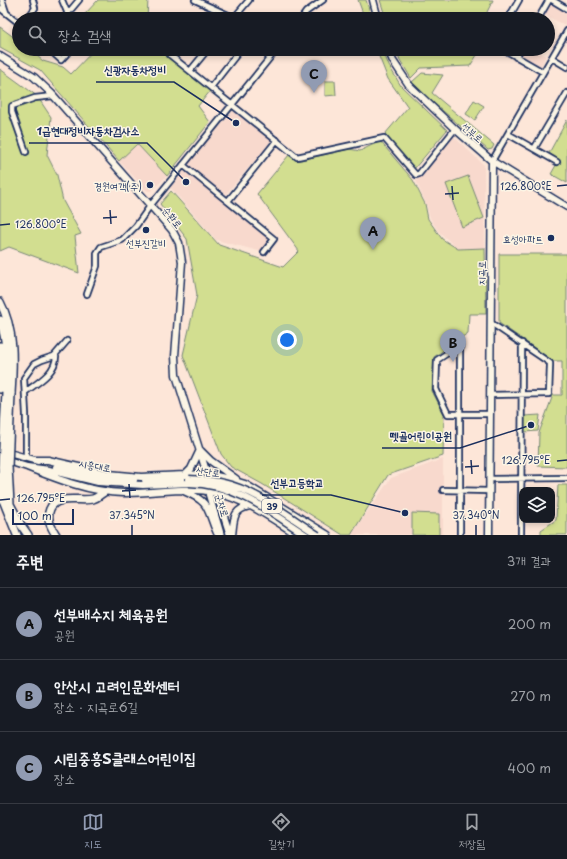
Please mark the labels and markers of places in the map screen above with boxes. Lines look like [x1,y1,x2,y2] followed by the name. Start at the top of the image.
[96,59,174,82] callout: 신광자동차정비
[301,60,327,93] pin: C
[29,120,147,143] callout: 1급현대정비자동차검사소
[94,178,142,193] place label: 경원여객(주)
[145,180,155,190] marker: 경원여객(주)
[360,217,386,250] pin: A
[141,225,151,235] marker: 선부진갈비
[503,231,543,246] place label: 효성아파트
[546,233,556,243] marker: 효성아파트
[126,235,166,250] place label: 선부진갈비
[440,329,466,362] pin: B
[382,425,460,448] callout: 뗏골어린이공원
[262,472,331,495] callout: 선부고등학교

